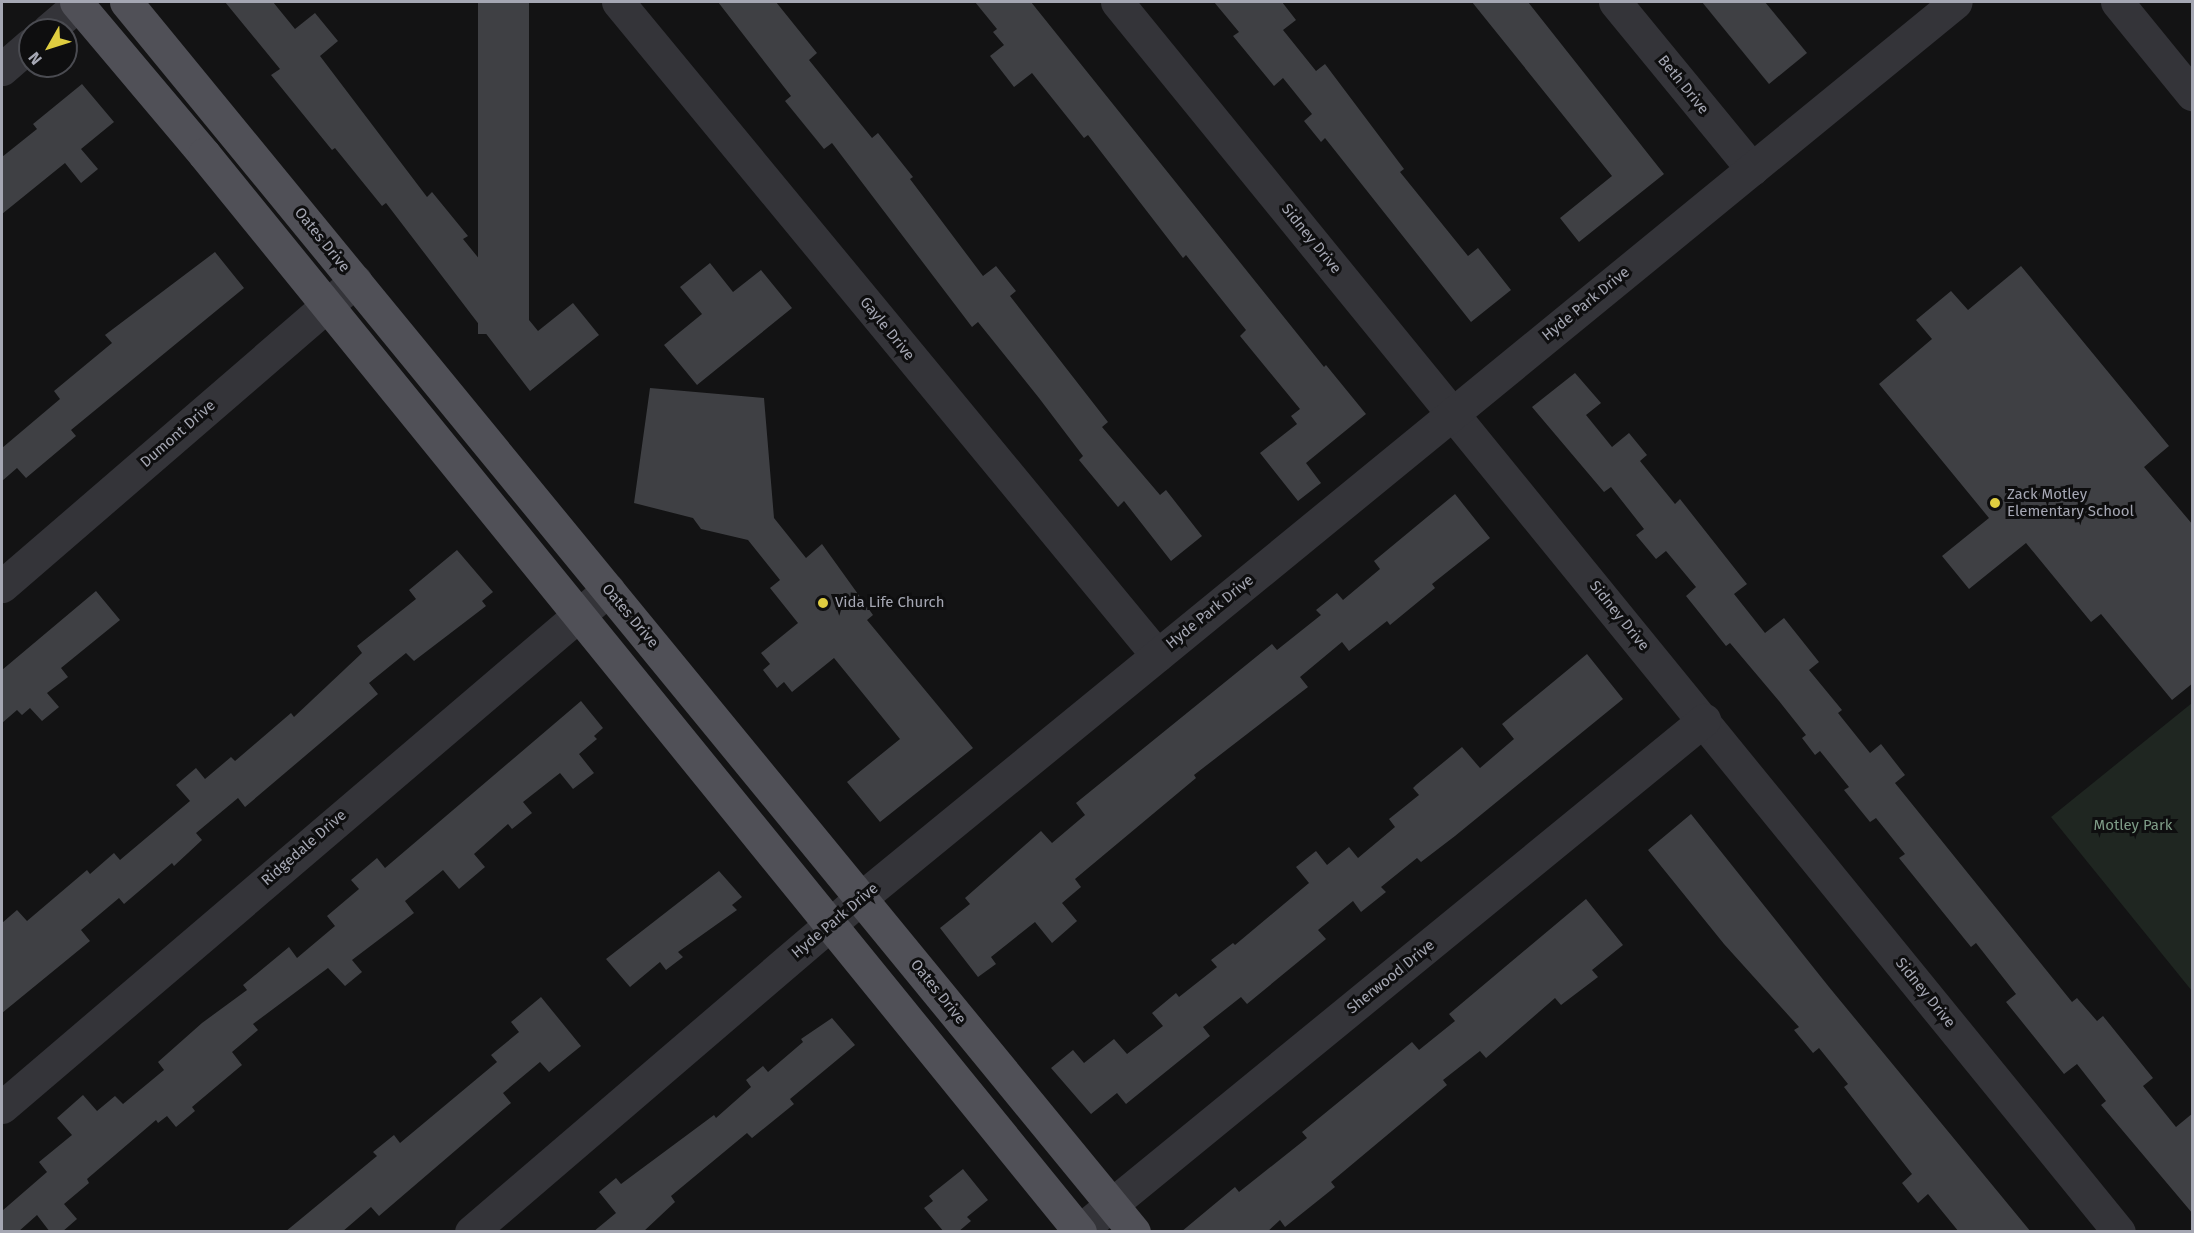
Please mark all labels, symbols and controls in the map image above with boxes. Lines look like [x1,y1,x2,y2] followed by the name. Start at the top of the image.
[18,18,78,78] north arrow
[24,48,46,68] text: N
[1654,52,1712,118] street label: Beth Drive
[1277,200,1345,278] street label: Sidney Drive
[290,204,354,276] street label: Oates Drive
[1539,263,1633,345] street label: Hyde Park Drive
[856,294,918,364] street label: Gayle Drive
[137,397,219,471] street label: Dumont Drive
[2007,485,2134,520] place label: Zack Motley Elementary School
[1988,496,2002,510] marker: Zack Motley Elementary School
[1163,571,1257,653] street label: Hyde Park Drive
[1585,577,1653,655] street label: Sidney Drive
[598,580,662,652] street label: Oates Drive
[835,594,944,612] place label: Vida Life Church
[816,596,830,610] marker: Vida Life Church
[258,806,350,890] street label: Ridgedale Drive
[2093,817,2173,835] park label: Motley Park
[788,880,882,962] street label: Hyde Park Drive
[1344,936,1438,1018] street label: Sherwood Drive
[1891,954,1959,1032] street label: Sidney Drive
[906,956,970,1028] street label: Oates Drive

